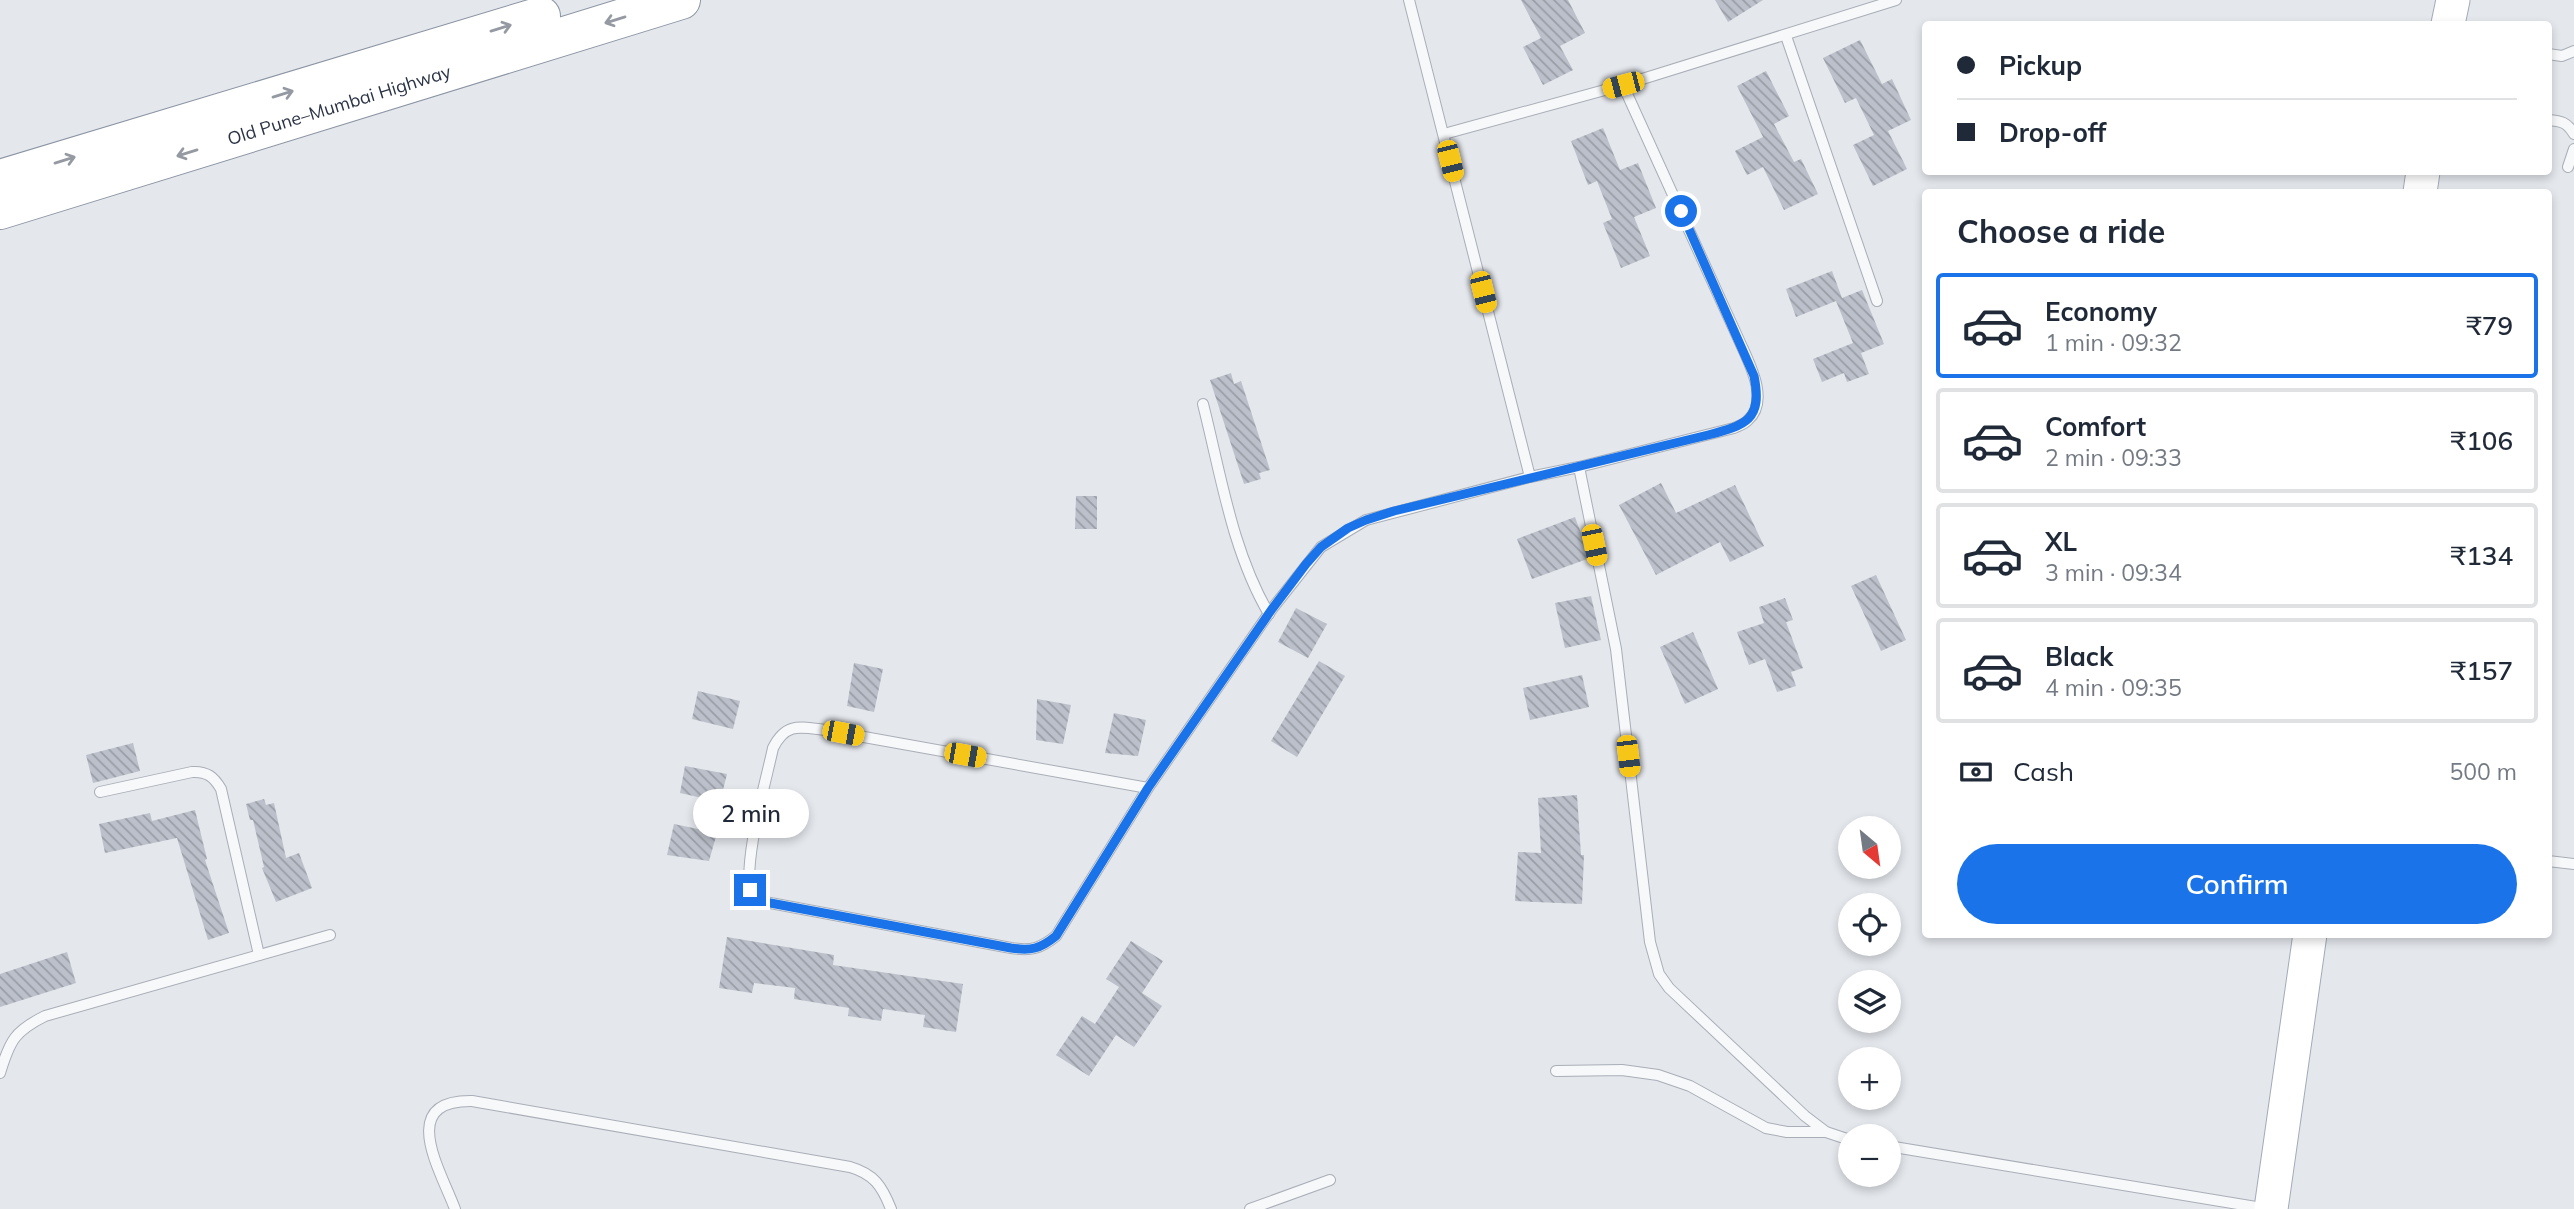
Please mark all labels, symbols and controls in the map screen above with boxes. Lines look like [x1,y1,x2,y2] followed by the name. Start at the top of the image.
[605,15,627,28] one-way arrow
[490,20,512,33] one-way arrow
[1999,49,2082,82] text: Pickup
[224,59,454,150] street label: Old Pune–Mumbai Highway
[1600,69,1647,101] car
[272,86,294,99] one-way arrow
[1999,116,2106,149] text: Drop-off
[1435,138,1466,184] car
[177,147,199,160] one-way arrow
[54,152,76,165] one-way arrow
[1665,195,1697,227] route start
[1957,211,2165,251] text: Choose a ride
[1468,269,1499,315] car
[1961,294,2024,357] icon: car
[2045,295,2157,328] text: Economy
[2466,309,2513,342] text: ₹79
[2045,328,2182,357] text: 1 min · 09:32
[1961,409,2024,472] icon: car
[2045,410,2146,443] text: Comfort
[2451,424,2513,457] text: ₹106
[2045,443,2182,472] text: 2 min · 09:33
[1580,522,1609,568] car
[1961,524,2024,587] icon: car
[2045,525,2077,558] text: XL
[2451,539,2513,572] text: ₹134
[2045,558,2182,587] text: 3 min · 09:34
[1961,639,2024,702] icon: car
[2045,640,2113,673] text: Black
[2451,654,2513,687] text: ₹157
[2045,673,2182,702] text: 4 min · 09:35
[821,719,866,747] car
[1616,734,1641,778] car
[943,741,988,769] car
[1957,753,1995,791] icon: cash
[2013,755,2074,788] text: Cash
[2449,757,2517,786] text: 500 m
[692,788,808,838] callout: 2 min
[721,799,781,828] text: 2 min
[1838,816,1900,878] north arrow
[1838,816,1901,1187] map controls
[1957,844,2517,924] button: Confirm
[734,874,766,906] route end
[1838,893,1901,956] button: locate
[1838,970,1901,1033] button: layers
[1838,1047,1901,1110] button: +
[1838,1124,1901,1187] button: −

